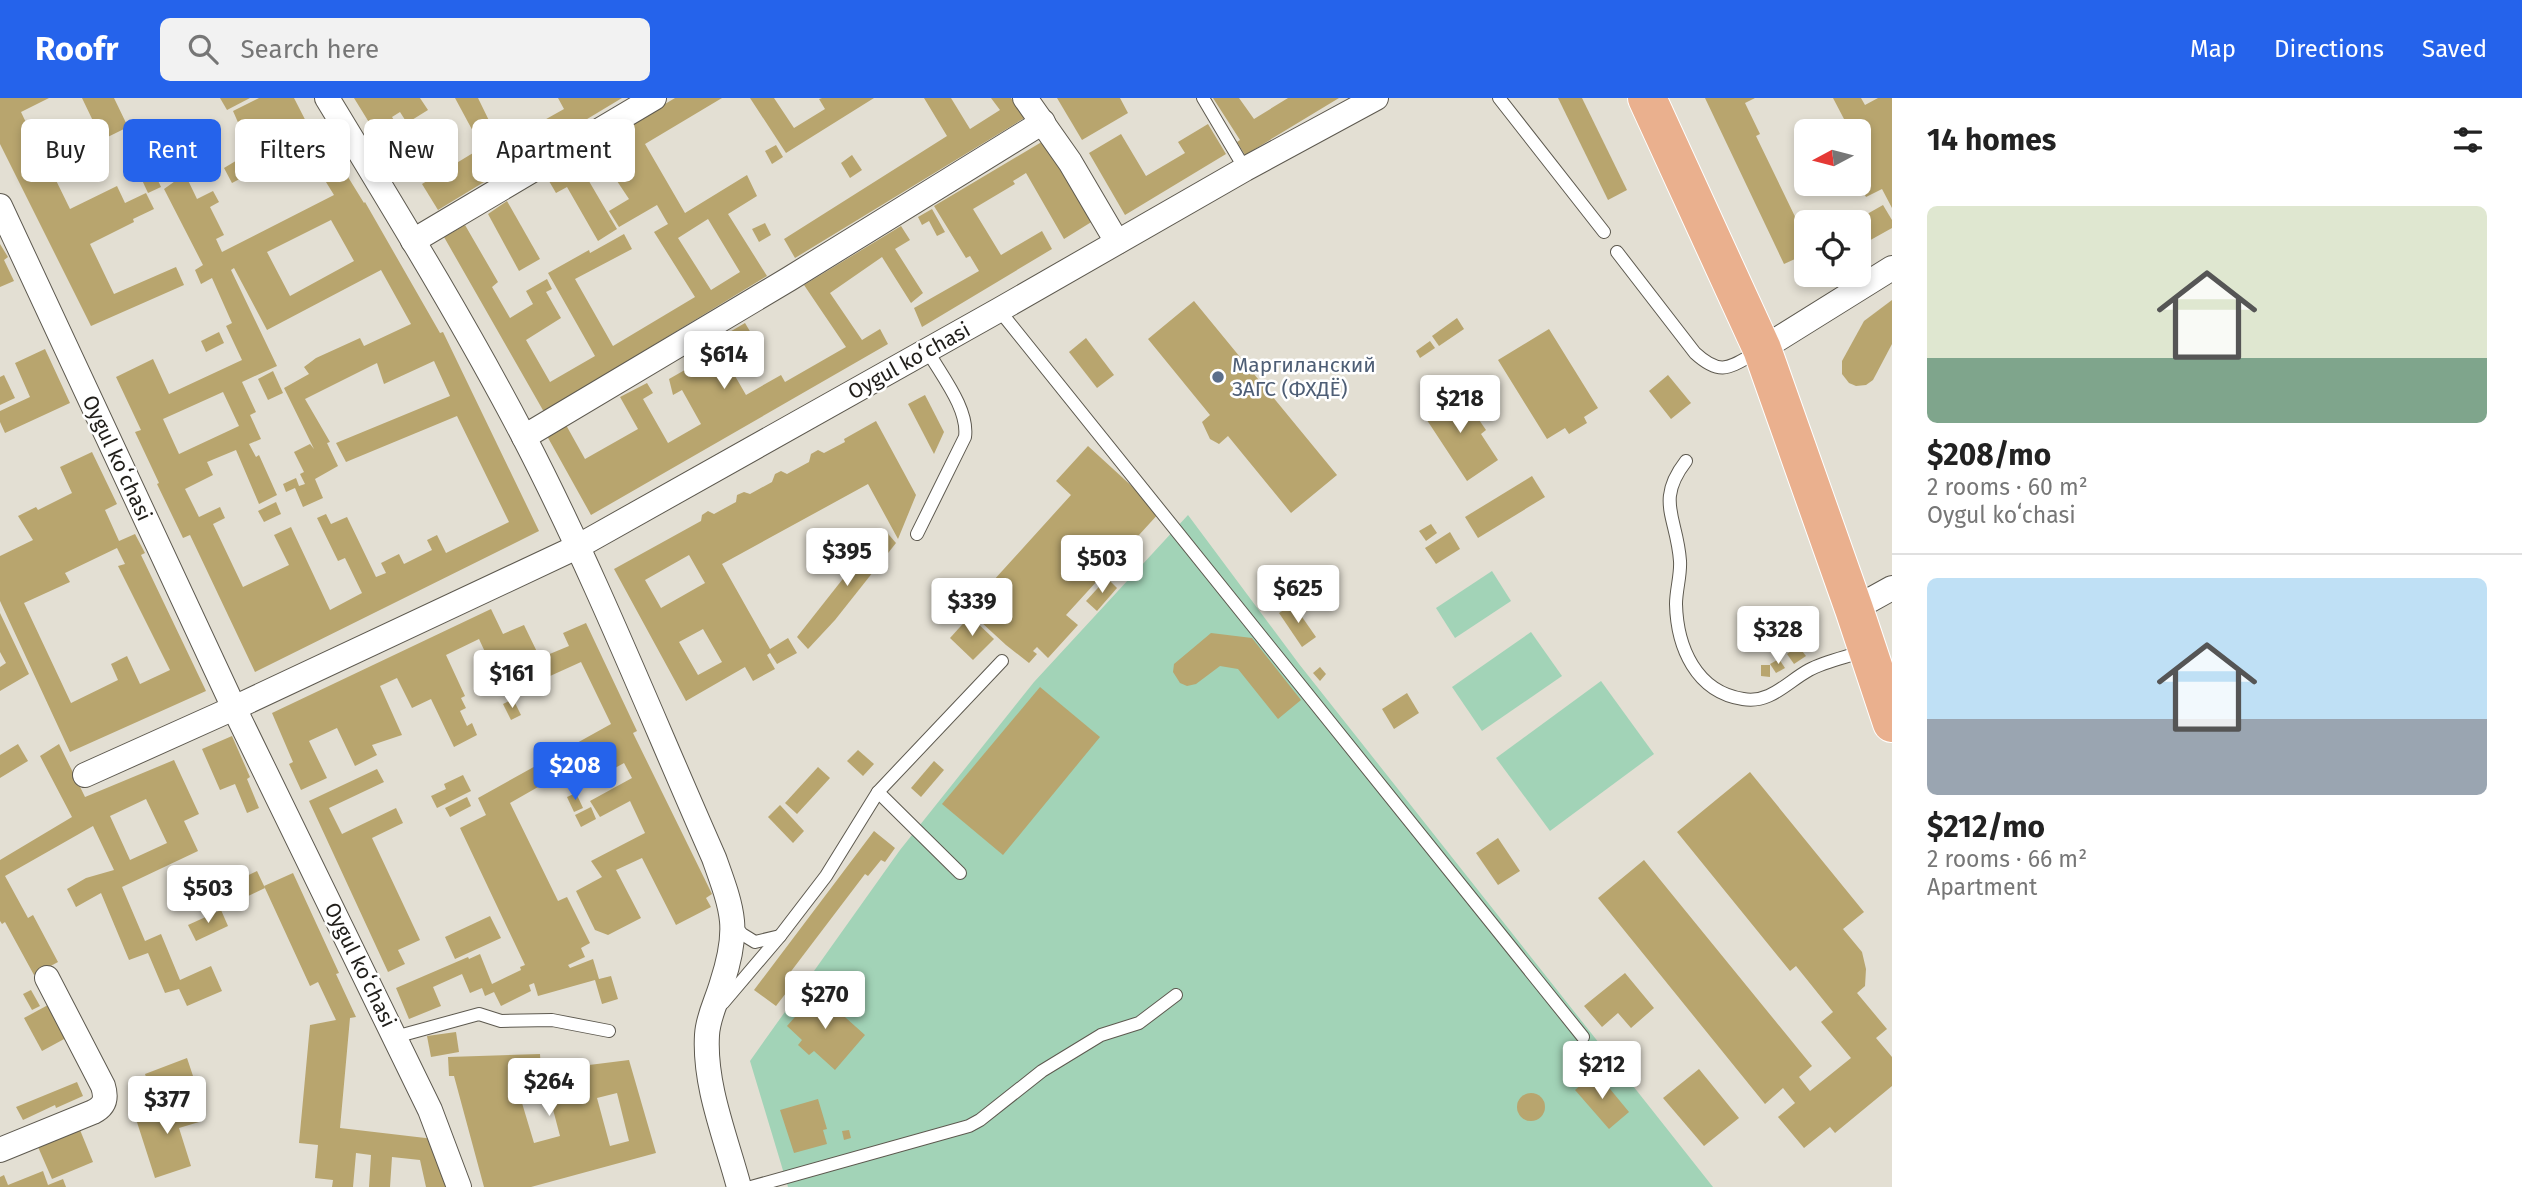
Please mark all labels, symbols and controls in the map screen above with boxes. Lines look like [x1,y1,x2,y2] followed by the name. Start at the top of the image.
[160,18,650,81] search box
[35,29,118,69] text: Roofr
[184,30,222,68] icon: search
[240,34,379,65] text: Search here
[2190,35,2236,63] text: Map
[2274,35,2384,63] text: Directions
[2422,35,2487,63] text: Saved
[21,119,109,182] chip: Buy
[123,119,221,182] chip: Rent
[235,119,350,182] chip: Filters
[364,119,458,182] chip: New
[472,119,635,182] chip: Apartment
[1794,119,1871,196] north arrow
[1794,119,1871,287] map controls
[2449,121,2487,159] icon: filters
[1927,122,2056,158] text: 14 homes
[1794,210,1871,287] button: locate
[2144,252,2270,378] icon: home
[843,317,975,405] street label: Oygul koʻchasi
[683,331,765,391] pin: $614
[700,340,748,368] text: $614
[1232,352,1376,402] place label: Маргиланский ЗАГС (ФХДЁ)
[1210,369,1226,385] marker: Маргиланский ЗАГС (ФХДЁ)
[1419,376,1501,435] pin: $218
[1436,384,1484,412] text: $218
[77,391,157,525] street label: Oygul koʻchasi
[1927,437,2051,473] text: $208/mo
[1927,473,2088,501] text: 2 rooms · 60 m²
[1927,501,2076,529] text: Oygul koʻchasi
[806,528,888,588] pin: $395
[1061,536,1143,595] pin: $503
[822,537,872,565] text: $395
[1077,544,1127,572] text: $503
[1257,566,1339,625] pin: $625
[1273,574,1323,602] text: $625
[931,578,1013,638] pin: $339
[947,587,997,615] text: $339
[1737,606,1819,666] pin: $328
[1753,615,1803,643] text: $328
[2144,624,2270,750] icon: home
[471,650,553,710] pin: $161
[490,659,534,687] text: $161
[534,742,616,802] pin: $208
[549,751,601,779] text: $208
[1927,809,2045,845] text: $212/mo
[1927,845,2087,873] text: 2 rooms · 66 m²
[167,866,249,925] pin: $503
[1927,873,2037,901] text: Apartment
[183,874,233,902] text: $503
[319,898,401,1032] street label: Oygul koʻchasi
[784,972,866,1031] pin: $270
[801,980,849,1008] text: $270
[1561,1042,1643,1101] pin: $212
[1579,1050,1625,1078] text: $212
[508,1058,590,1118] pin: $264
[524,1067,574,1095] text: $264
[126,1076,208,1136] pin: $377
[144,1085,190,1113] text: $377

